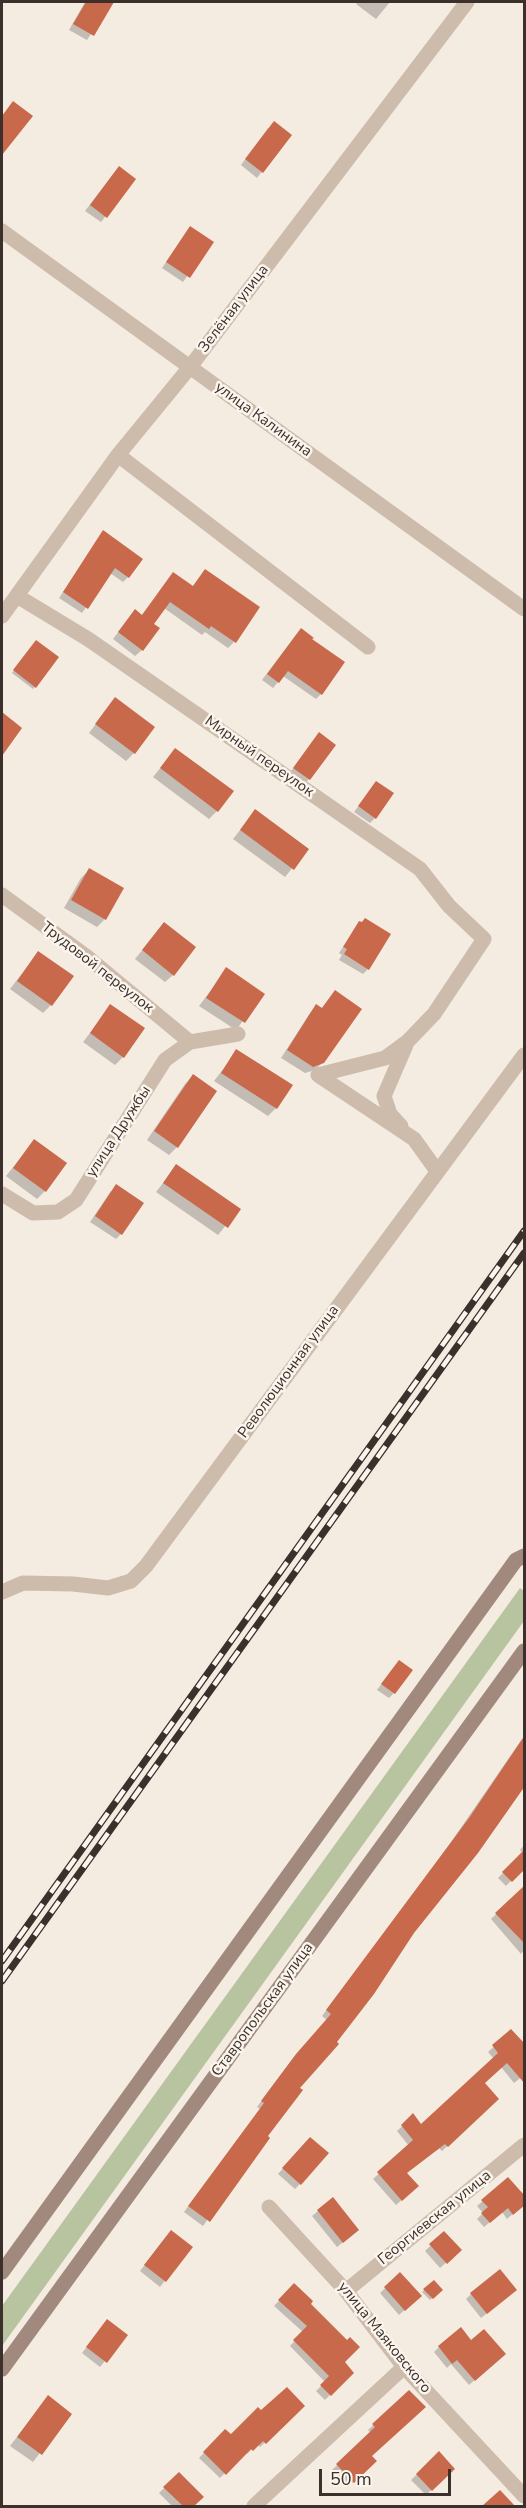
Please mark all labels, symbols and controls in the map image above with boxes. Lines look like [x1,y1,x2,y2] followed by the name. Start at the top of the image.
[195,262,273,356] street label: Зелёная улица
[211,379,315,461] street label: улица Калинина
[201,713,317,801] street label: Мирный переулок
[37,919,157,1017] street label: Трудовой переулок
[83,1083,155,1181] street label: улица Дружбы
[235,1302,343,1442] street label: Революционная улица
[208,1940,318,2080] street label: Ставропольская улица
[375,2167,495,2269] street label: Георгиевская улица
[334,2279,434,2397] street label: улица Маяковского
[322,2457,454,2495] scale bar
[330,2467,372,2491] text: 50 m

